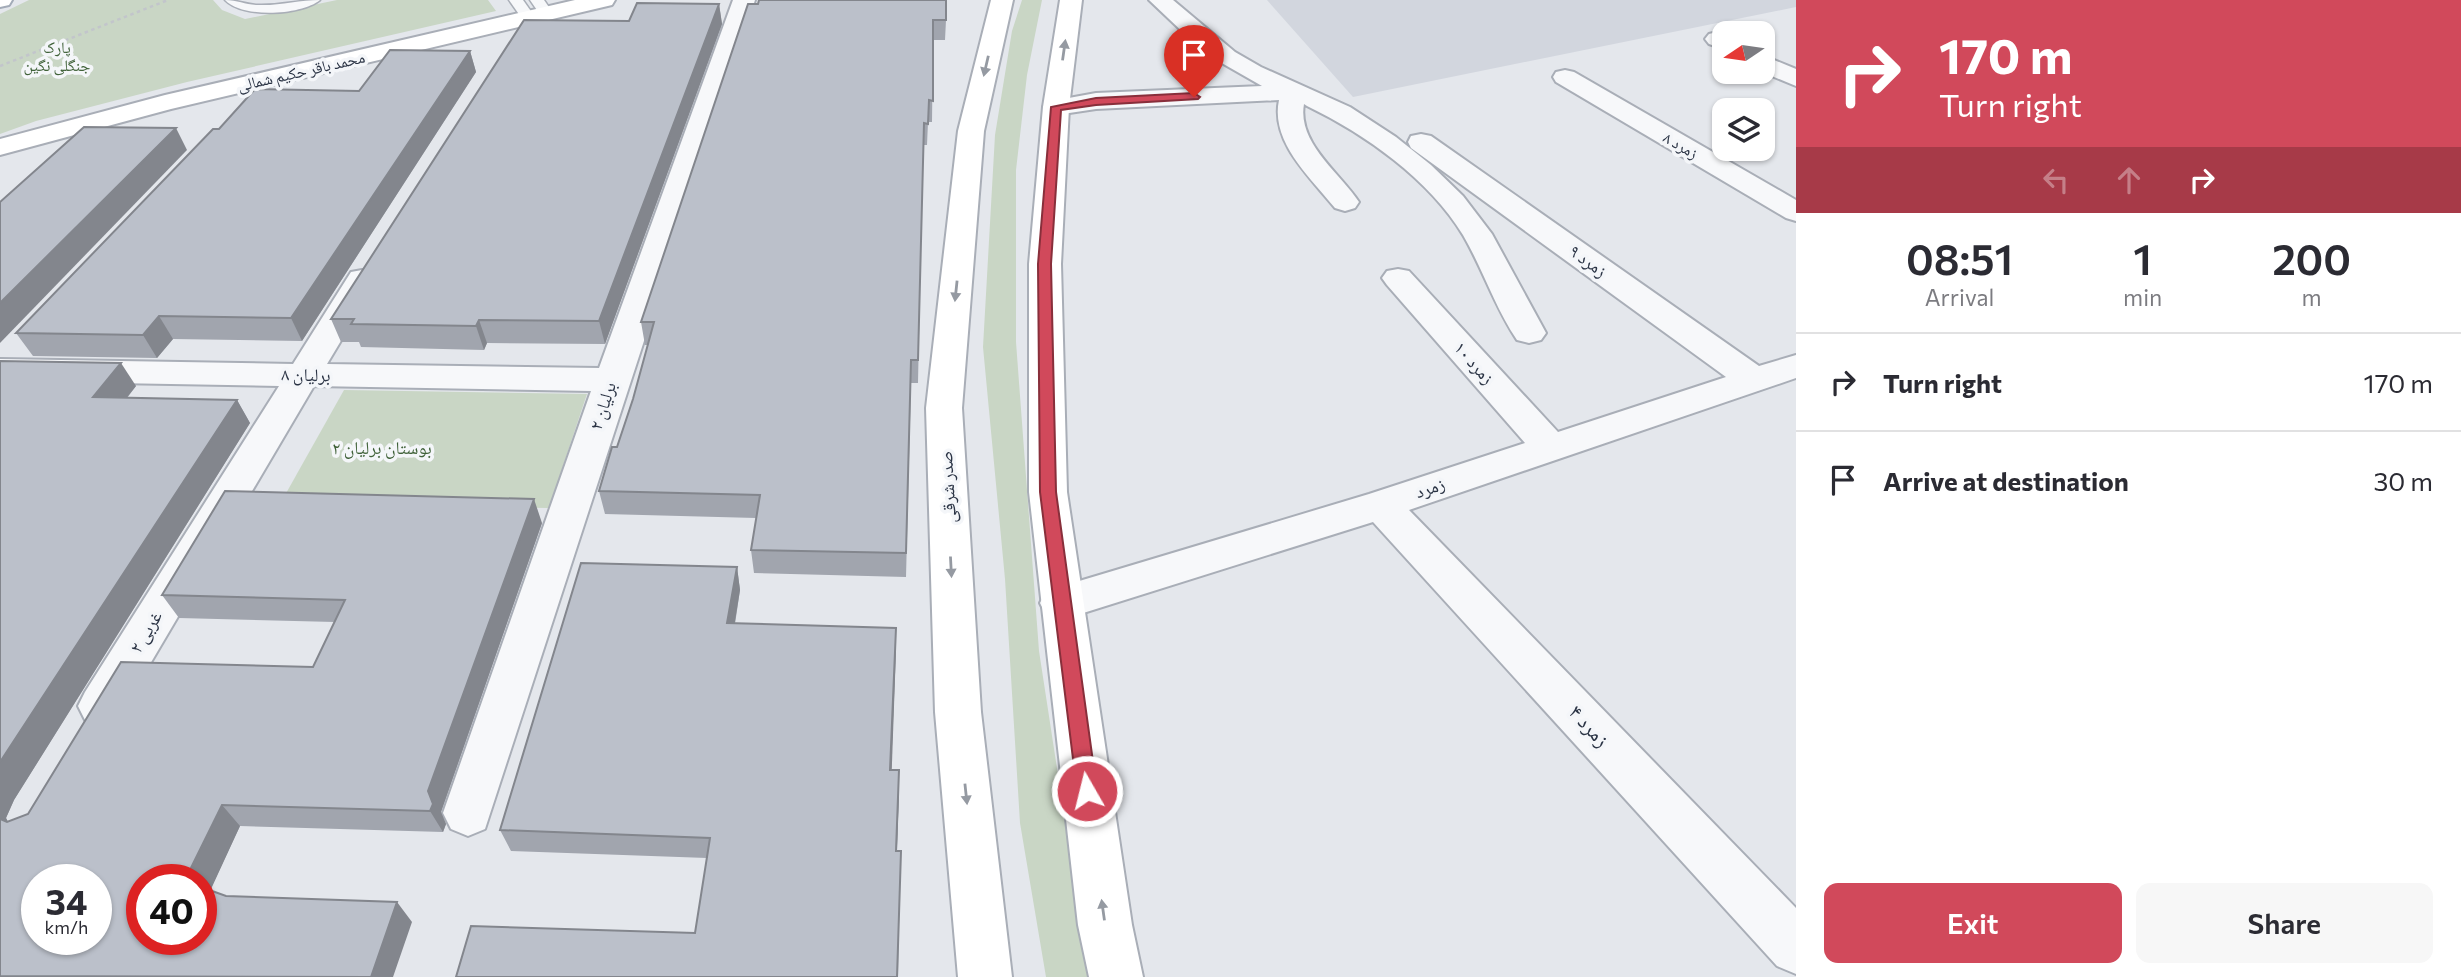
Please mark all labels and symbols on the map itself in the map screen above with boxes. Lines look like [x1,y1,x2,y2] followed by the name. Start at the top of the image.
[1712,21,1774,84] north arrow
[1164,25,1224,97] pin
[23,37,91,76] park label: پارک جنگلی نگین
[1059,39,1070,61] one-way arrow
[235,47,367,96] street label: محمد باقر حکیم شمالی
[980,56,991,78] one-way arrow
[1660,127,1702,163] street label: زمرد ۸
[1565,239,1612,281] street label: زمرد ۹
[950,281,961,303] one-way arrow
[1450,337,1500,388] street label: زمرد ۱۰
[281,363,331,386] street label: برلیان ۸
[584,379,621,433] street label: برلیان ۲
[332,436,432,459] park label: بوستان برلیان ۲
[934,450,961,524] street label: صدر شرقی
[1412,472,1447,502] street label: زمرد
[946,556,957,578] one-way arrow
[124,606,167,657] street label: ۲ غربی
[1564,699,1616,751] street label: زمرد ۴
[1050,754,1124,828] position arrow
[961,783,972,805] one-way arrow
[126,864,217,955] speed limit sign: 40
[1097,899,1108,921] one-way arrow

